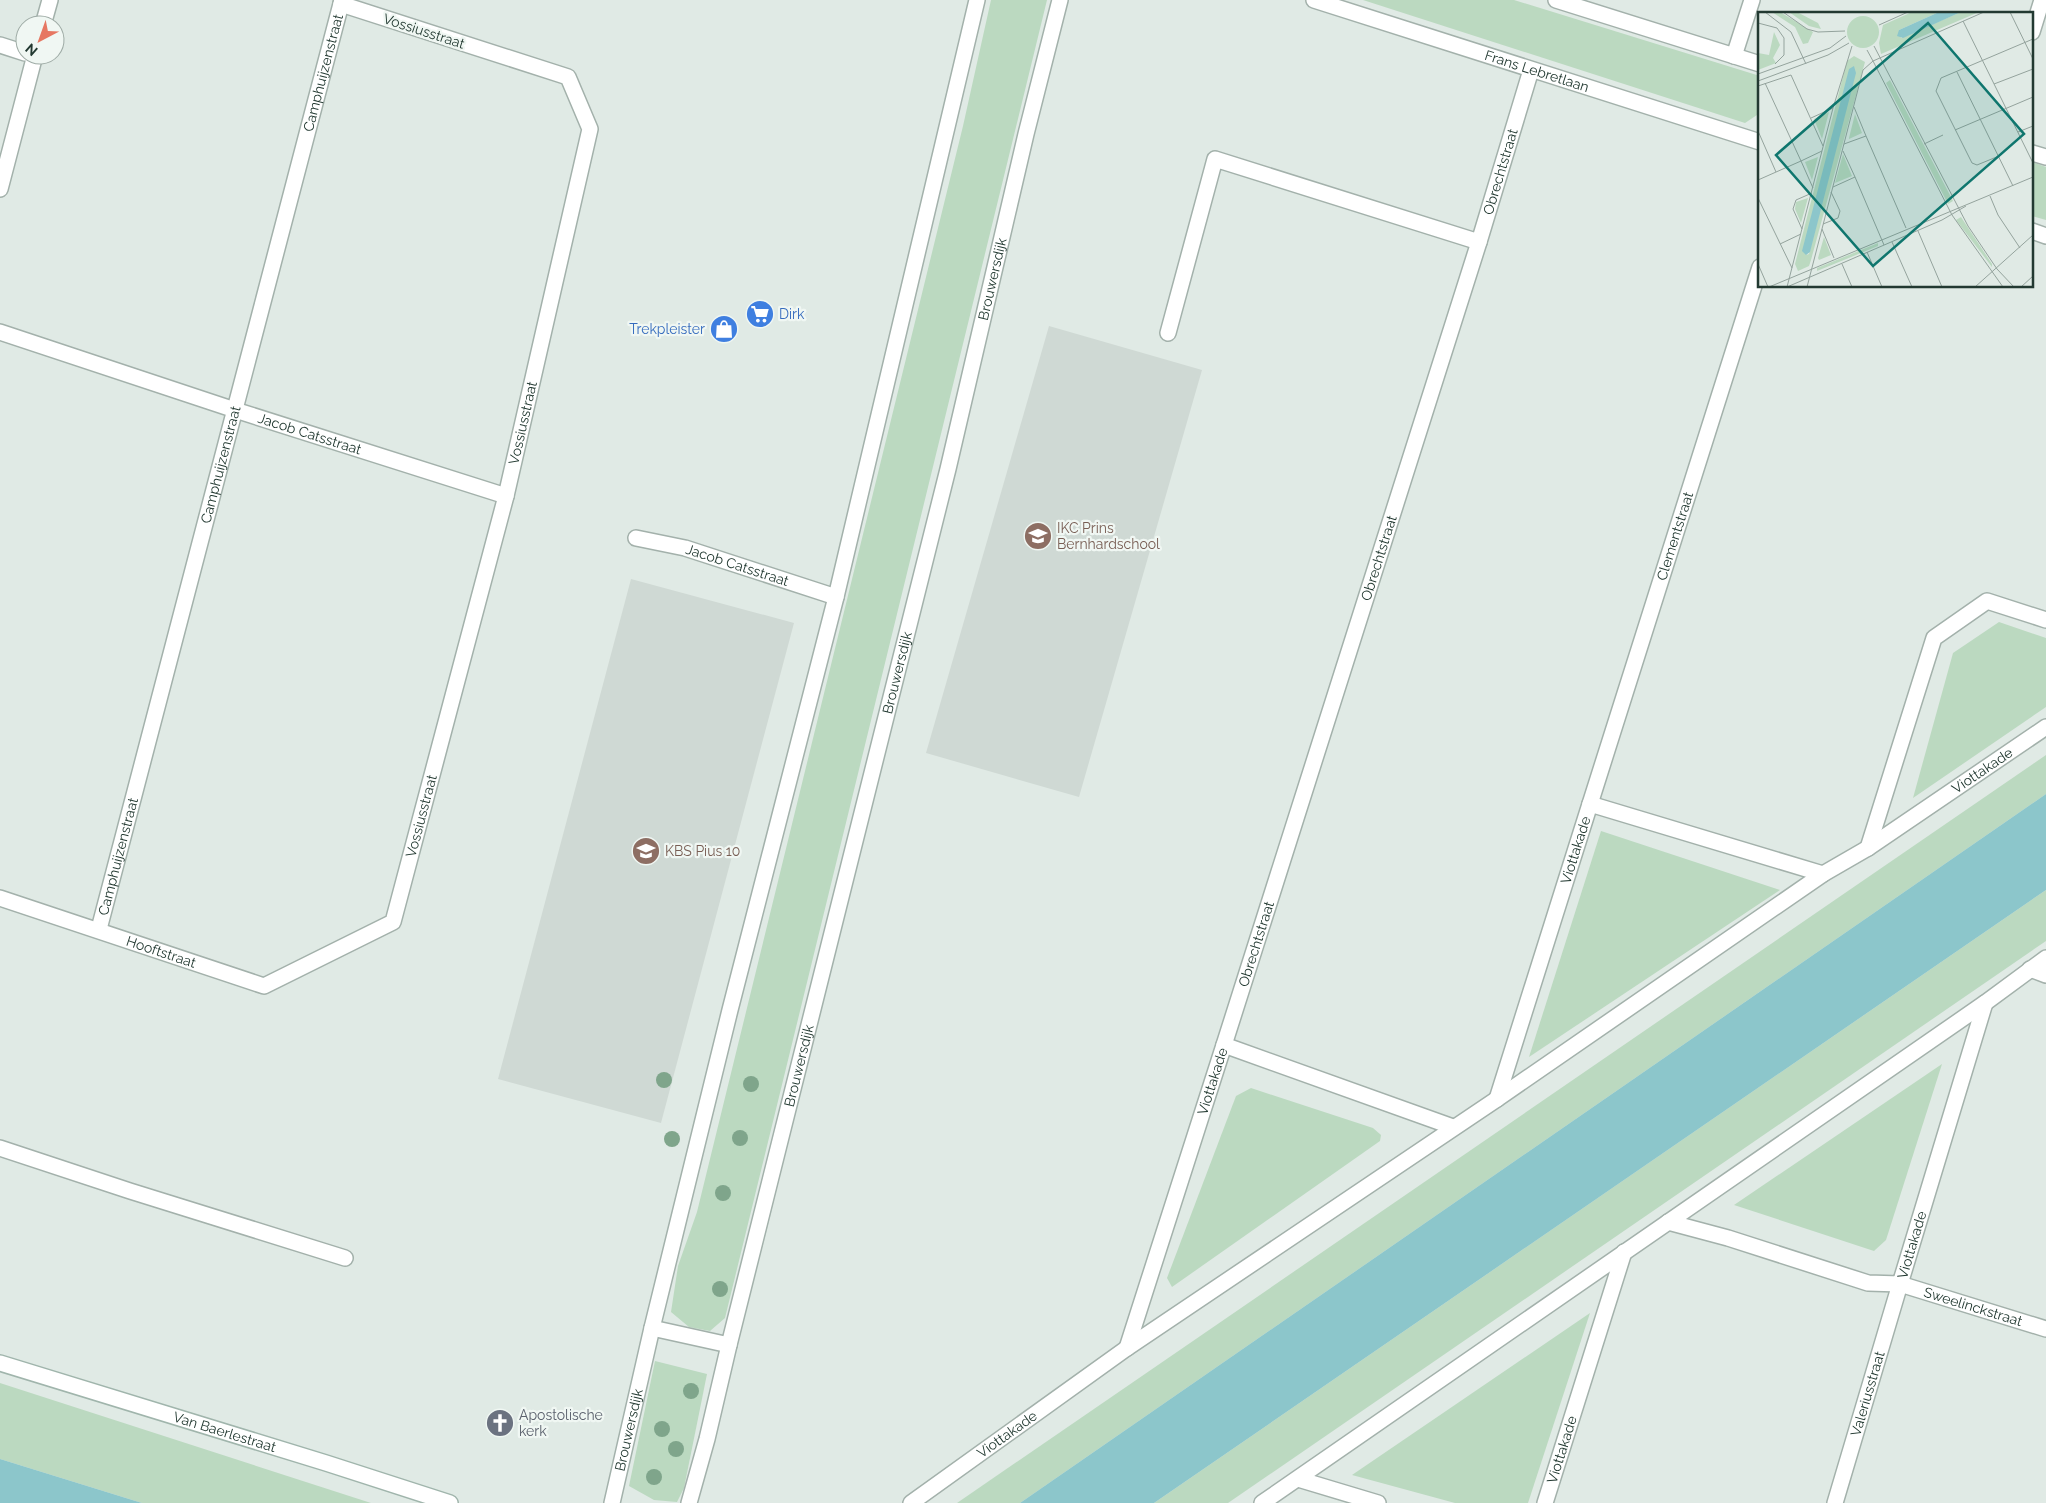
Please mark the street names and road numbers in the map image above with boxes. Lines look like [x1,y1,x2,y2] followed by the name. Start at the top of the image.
[381,10,467,52] street label: Vossiusstraat
[300,12,346,133] street label: Camphuijzenstraat
[1483,47,1591,95] street label: Frans Lebretlaan
[1480,127,1521,216] street label: Obrechtstraat
[975,236,1010,322] street label: Brouwersdijk
[505,379,540,466] street label: Vossiusstraat
[197,404,244,525] street label: Camphuijzenstraat
[256,410,364,458] street label: Jacob Catsstraat
[1653,490,1696,582] street label: Clementstraat
[1358,513,1400,603] street label: Obrechtstraat
[684,541,791,589] street label: Jacob Catsstraat
[879,629,915,715] street label: Brouwersdijk
[1949,744,2016,797] street label: Viottakade
[403,773,440,859] street label: Vossiusstraat
[95,796,141,917] street label: Camphuijzenstraat
[1557,814,1594,886] street label: Viottakade
[1235,899,1277,989] street label: Obrechtstraat
[124,933,198,971] street label: Hooftstraat
[781,1022,817,1108] street label: Brouwersdijk
[1194,1046,1231,1117] street label: Viottakade
[1894,1209,1930,1281] street label: Viottakade
[1922,1284,2025,1329] street label: Sweelinckstraat
[1847,1349,1888,1438] street label: Valeriusstraat
[612,1387,646,1473] street label: Brouwersdijk
[974,1407,1040,1461] street label: Viottakade
[171,1409,278,1455] street label: Van Baerlestraat
[1544,1414,1580,1485] street label: Viottakade

